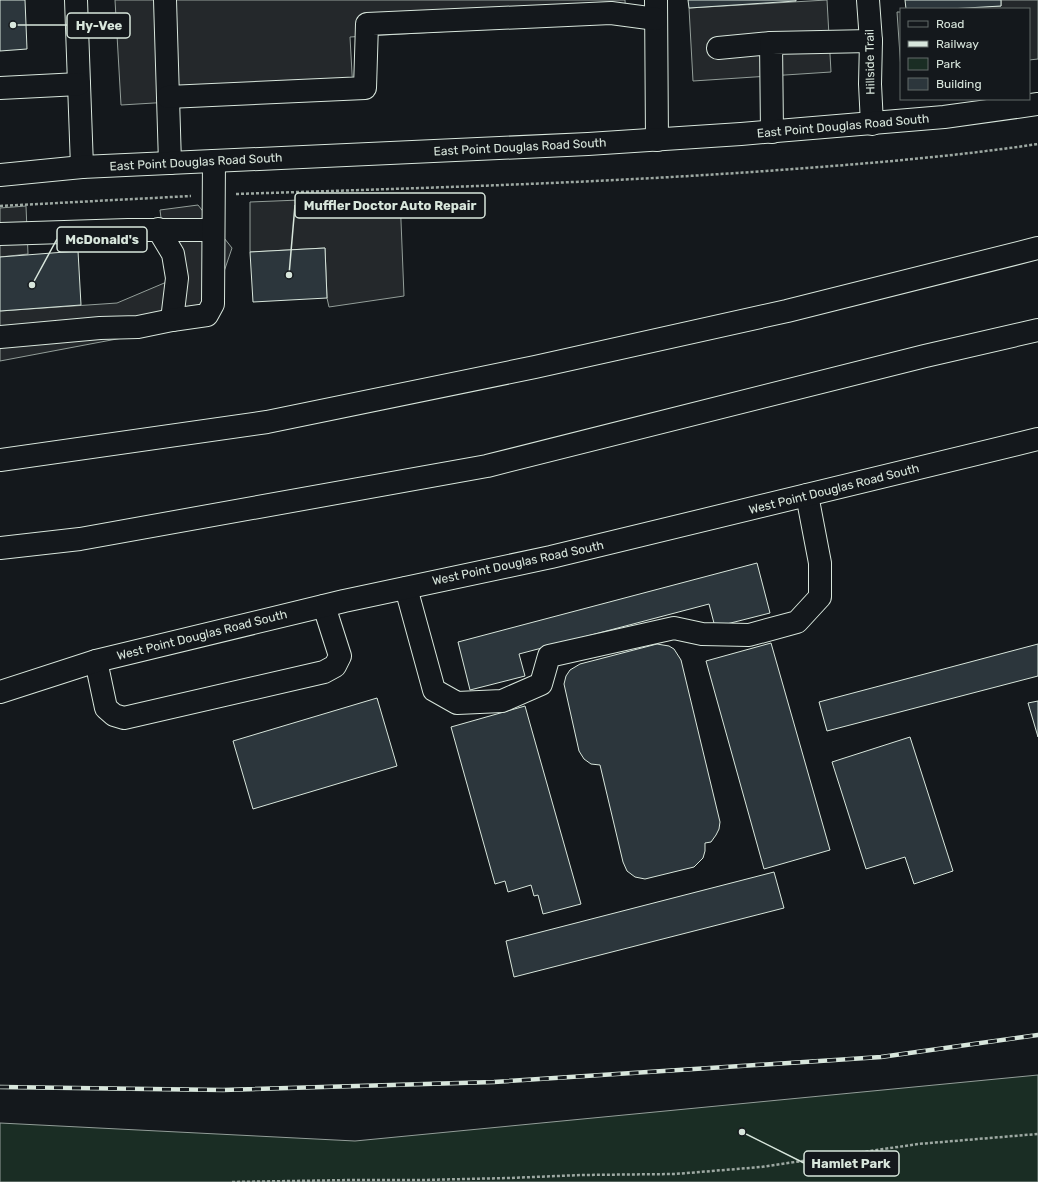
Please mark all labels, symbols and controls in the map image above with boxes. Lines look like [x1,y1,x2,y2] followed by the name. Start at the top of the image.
[900,8,1030,100] legend
[67,13,130,38] callout: Hy-Vee
[936,17,964,31] text: Road
[76,18,123,33] text: Hy-Vee
[862,29,878,95] street label: Hillside Trail
[936,37,979,51] text: Railway
[936,57,962,71] text: Park
[936,77,982,91] text: Building
[756,111,930,141] street label: East Point Douglas Road South
[433,135,607,159] street label: East Point Douglas Road South
[109,150,283,174] street label: East Point Douglas Road South
[295,193,485,218] callout: Muffler Doctor Auto Repair
[304,198,476,213] text: Muffler Doctor Auto Repair
[57,227,147,252] callout: McDonald's
[65,232,139,247] text: McDonald's
[747,461,921,517] street label: West Point Douglas Road South
[431,538,605,588] street label: West Point Douglas Road South
[115,607,289,663] street label: West Point Douglas Road South
[804,1151,899,1176] callout: Hamlet Park
[811,1156,891,1171] text: Hamlet Park

